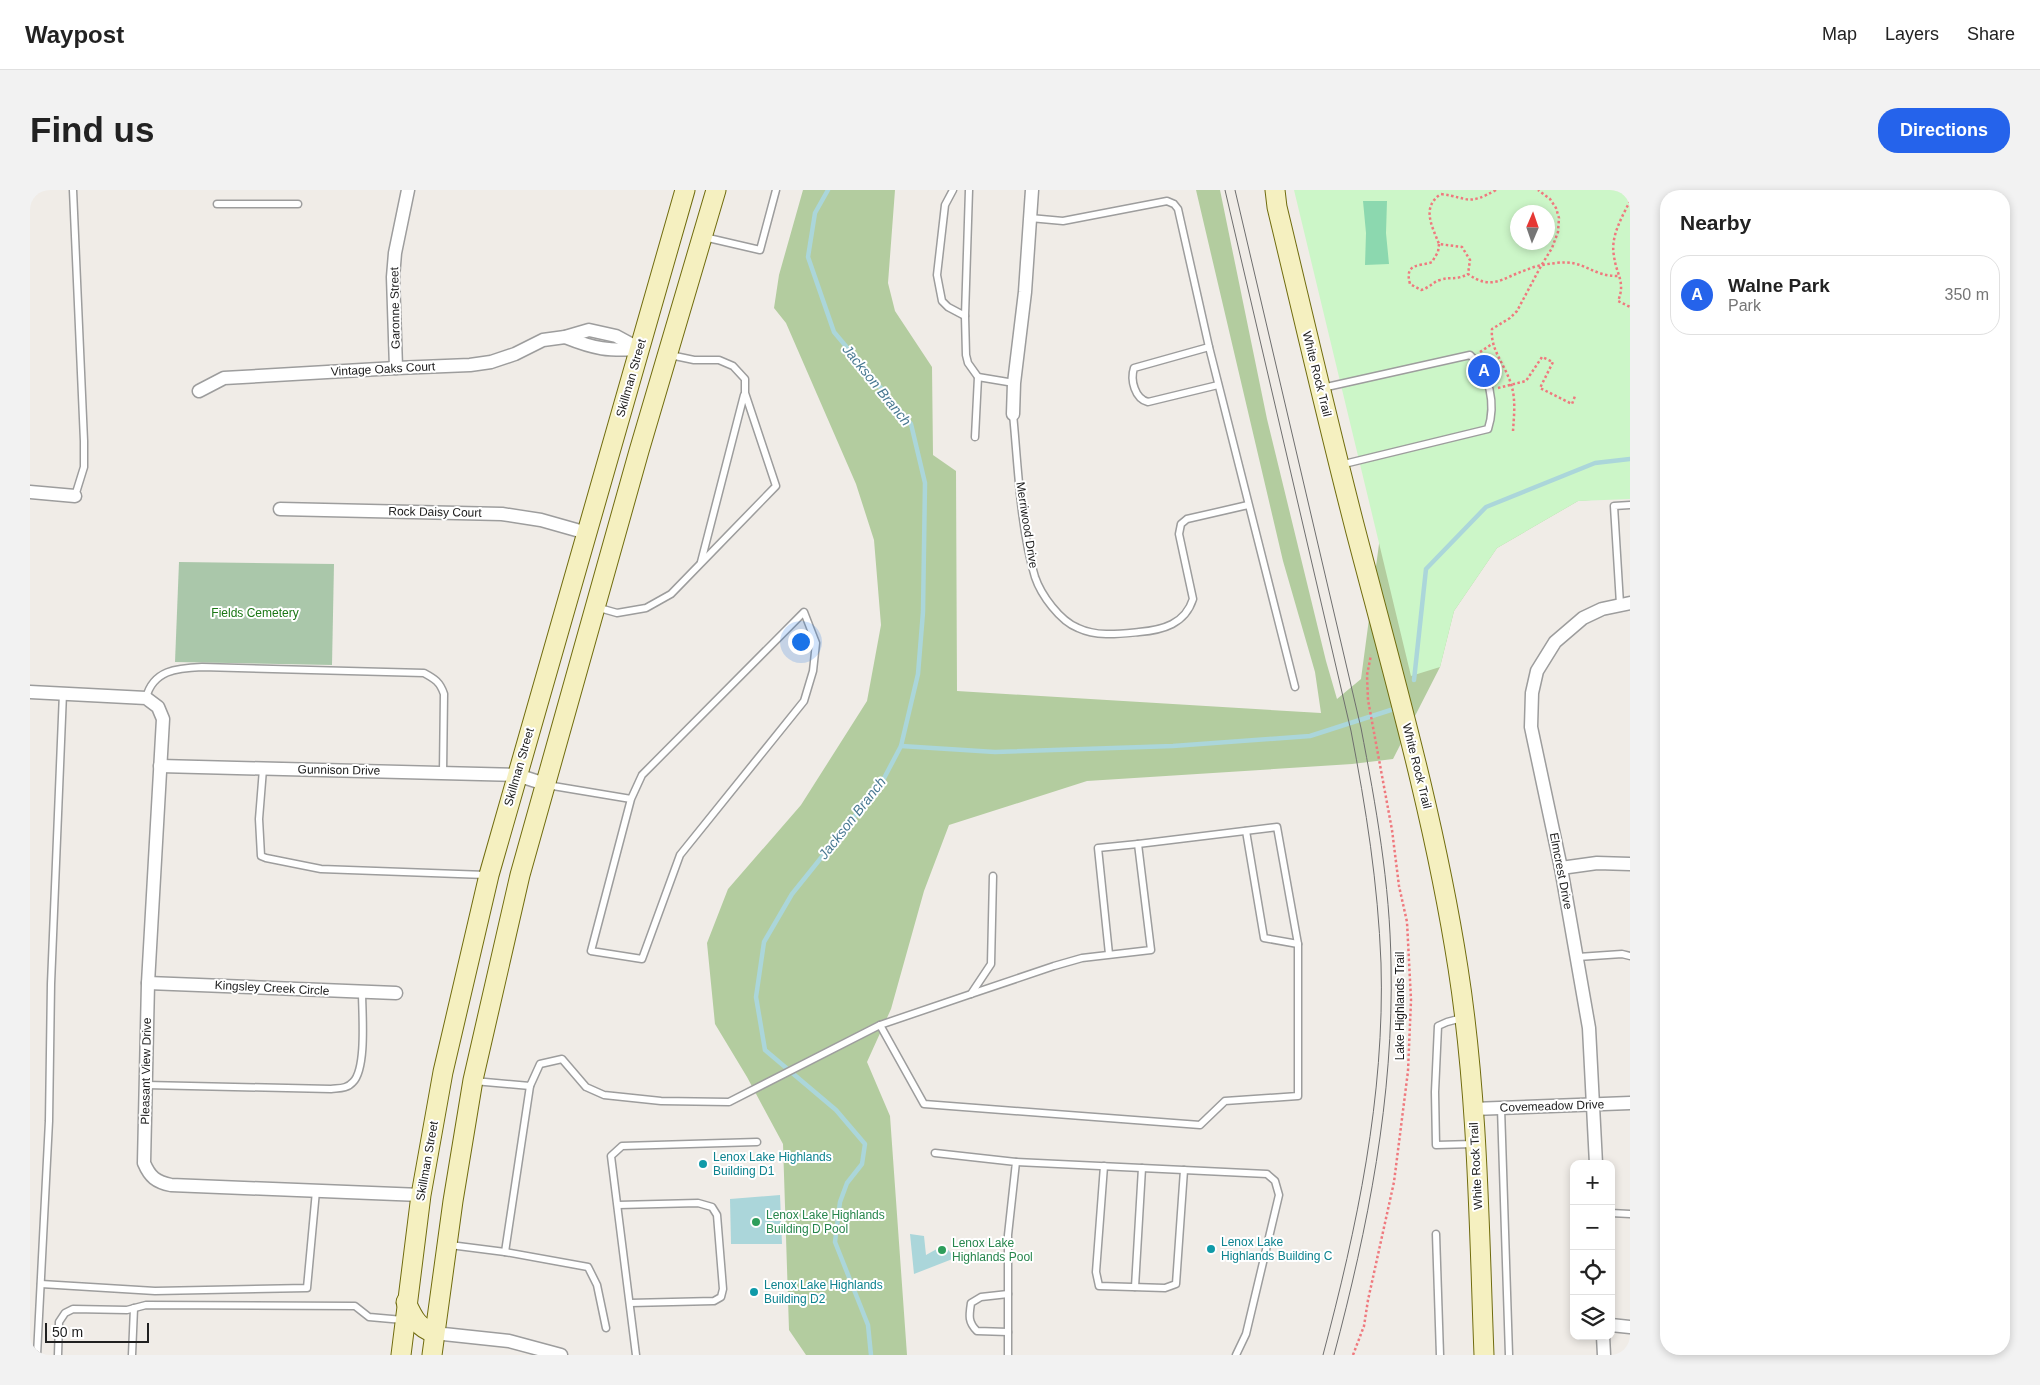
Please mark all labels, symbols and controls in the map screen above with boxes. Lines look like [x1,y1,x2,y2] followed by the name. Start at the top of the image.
[25,21,124,48] text: Waypost
[1822,24,1857,44] text: Map
[1885,24,1939,44] text: Layers
[1967,24,2015,44] text: Share
[1878,108,2010,153] button: Directions
[30,110,154,149] text: Find us
[1510,205,1555,250] north arrow
[1680,211,1751,234] text: Nearby
[387,266,403,349] street label: Garonne Street
[1728,275,1830,296] text: Walne Park
[1691,286,1703,303] text: A
[1945,286,1989,303] text: 350 m
[1728,297,1761,314] text: Park
[1300,330,1334,418] street label: White Rock Trail
[613,337,649,419] street label: Skillman Street
[839,340,915,429] water label: Jackson Branch
[1468,352,1500,390] pin: A
[330,359,436,379] street label: Vintage Oaks Court
[1013,481,1041,570] street label: Merriwood Drive
[388,504,482,520] street label: Rock Daisy Court
[211,606,299,620] park label: Fields Cemetery
[788,629,814,655] your location
[1400,722,1434,810] street label: White Rock Trail
[501,726,537,808] street label: Skillman Street
[298,762,381,778] street label: Gunnison Drive
[814,774,889,863] water label: Jackson Branch
[1547,831,1575,911] street label: Elmcrest Drive
[1393,952,1407,1060] street label: Lake Highlands Trail
[214,978,330,998] street label: Kingsley Creek Circle
[138,1017,154,1125] street label: Pleasant View Drive
[1499,1097,1605,1115] street label: Covemeadow Drive
[413,1119,441,1202] street label: Skillman Street
[1467,1122,1485,1210] street label: White Rock Trail
[713,1150,832,1178] place label: Lenox Lake Highlands Building D1
[697,1158,709,1170] marker: Lenox Lake Highlands Building D1
[1570,1160,1615,1340] map controls
[1570,1160,1615,1205] button: +
[1570,1205,1615,1250] button: −
[766,1208,885,1236] place label: Lenox Lake Highlands Building D Pool
[750,1216,762,1228] marker: Lenox Lake Highlands Building D Pool
[1221,1235,1333,1263] place label: Lenox Lake Highlands Building C
[952,1236,1033,1264] place label: Lenox Lake Highlands Pool
[1205,1243,1217,1255] marker: Lenox Lake Highlands Building C
[936,1244,948,1256] marker: Lenox Lake Highlands Pool
[1570,1250,1615,1295] button: locate
[764,1278,883,1306] place label: Lenox Lake Highlands Building D2
[748,1286,760,1298] marker: Lenox Lake Highlands Building D2
[1570,1295,1615,1340] button: layers
[45,1320,149,1343] scale bar
[52,1324,83,1340] text: 50 m

